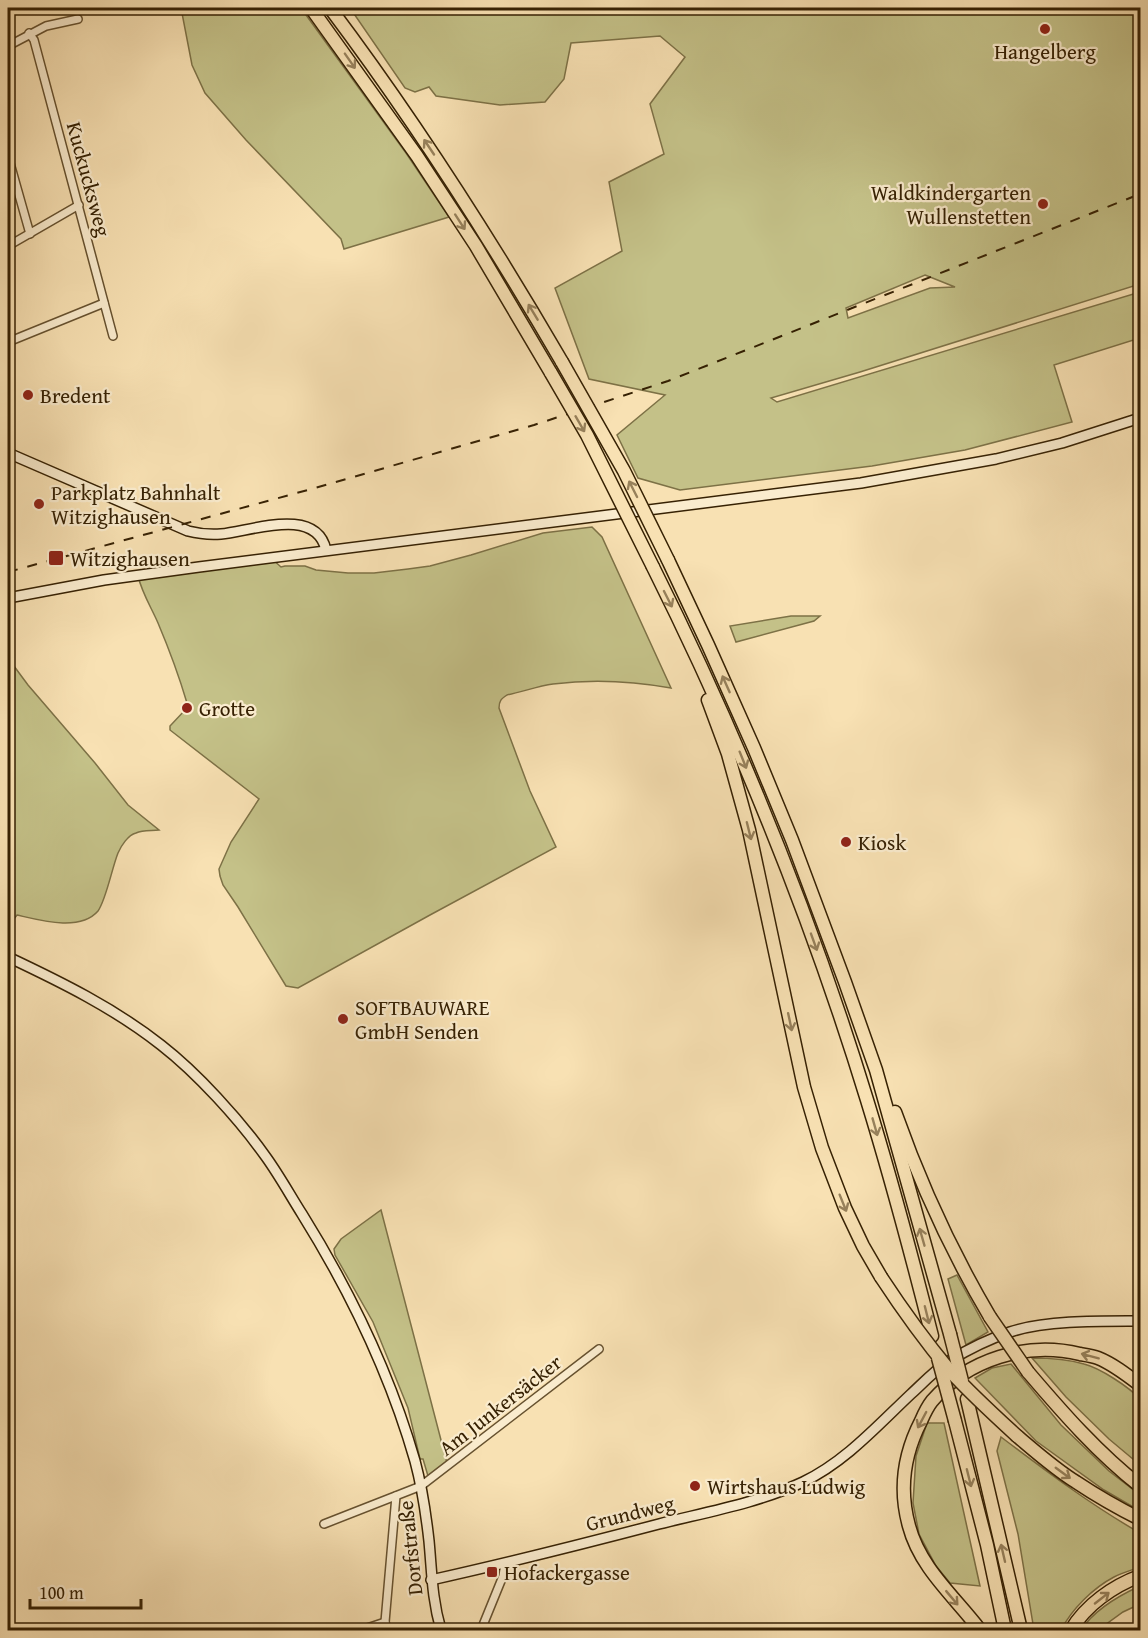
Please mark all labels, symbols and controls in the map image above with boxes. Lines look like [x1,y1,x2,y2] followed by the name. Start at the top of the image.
[1038,22,1052,36] marker: Hangelberg
[994,36,1096,67] place label: Hangelberg
[344,52,356,68] one-way arrow
[59,118,119,240] street label: Kuckucksweg
[423,139,435,156] one-way arrow
[871,177,1031,232] place label: Waldkindergarten Wullenstetten
[1036,197,1050,211] marker: Waldkindergarten Wullenstetten
[454,213,466,230] one-way arrow
[526,304,538,321] one-way arrow
[40,380,111,411] place label: Bredent
[21,388,35,402] marker: Bredent
[574,415,586,432] one-way arrow
[51,477,221,532] place label: Parkplatz Bahnhalt Witzighausen
[627,480,638,498] one-way arrow
[32,497,46,511] marker: Parkplatz Bahnhalt Witzighausen
[70,543,190,574] place label: Witzighausen
[47,549,65,567] marker: Witzighausen
[663,589,675,607] one-way arrow
[719,675,731,693] one-way arrow
[199,693,255,724] place label: Grotte
[180,701,194,715] marker: Grotte
[738,751,749,769] one-way arrow
[744,821,756,840] one-way arrow
[858,827,906,858] place label: Kiosk
[839,835,853,849] marker: Kiosk
[810,932,821,951] one-way arrow
[355,992,490,1047] place label: SOFTBAUWARE GmbH Senden
[785,1011,796,1031] one-way arrow
[336,1012,350,1026] marker: SOFTBAUWARE GmbH Senden
[870,1117,881,1136] one-way arrow
[838,1193,849,1212] one-way arrow
[916,1228,927,1247] one-way arrow
[921,1305,933,1324] one-way arrow
[432,1347,569,1463] street label: Am Junkersäcker
[1081,1350,1100,1362] one-way arrow
[916,1410,927,1428] one-way arrow
[1054,1467,1070,1479] one-way arrow
[964,1468,976,1487] one-way arrow
[707,1471,866,1502] place label: Wirtshaus Ludwig
[688,1479,702,1493] marker: Wirtshaus Ludwig
[582,1487,678,1539] street label: Grundweg
[390,1499,430,1597] street label: Dorfstraße
[996,1544,1008,1563] one-way arrow
[504,1557,630,1588] place label: Hofackergasse
[485,1565,499,1579] marker: Hofackergasse
[30,1572,141,1610] scale bar
[39,1579,84,1606] text: 100 m
[946,1590,959,1606] one-way arrow
[1093,1592,1109,1605] one-way arrow

